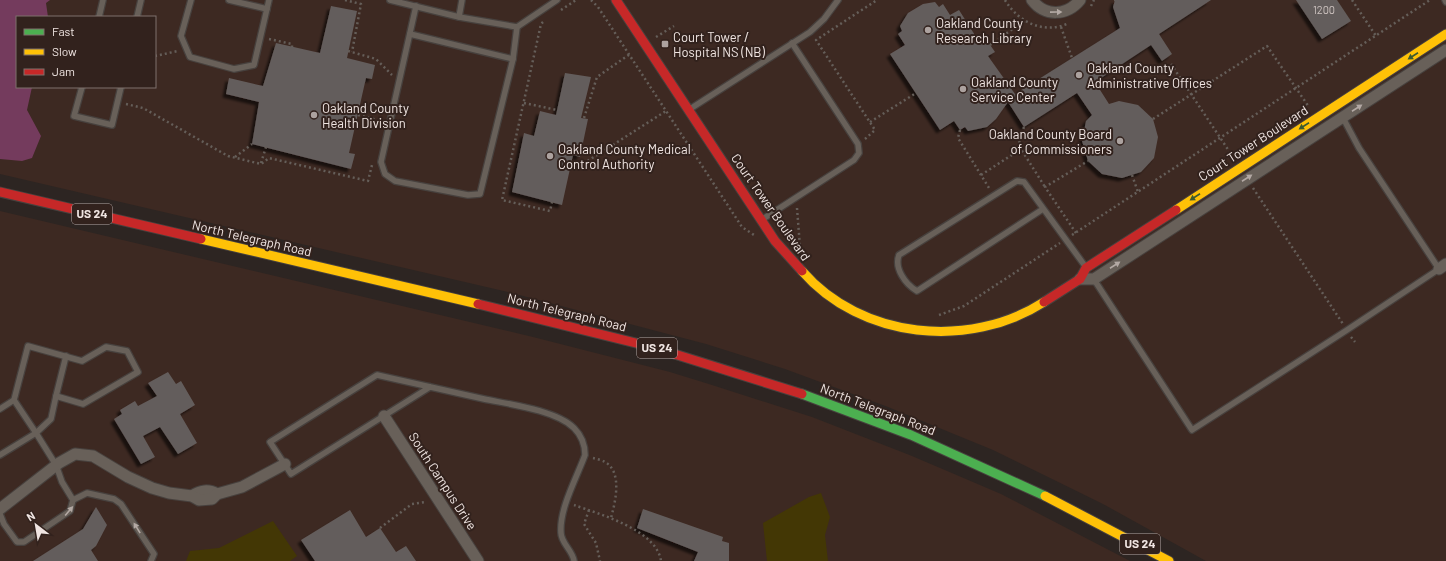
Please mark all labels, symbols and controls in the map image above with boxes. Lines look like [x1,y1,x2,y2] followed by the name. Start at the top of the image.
[1313,3,1335,16] house number: 1200
[1050,9,1063,15] one-way arrow
[936,15,1032,46] place label: Oakland County Research Library
[16,16,156,88] legend
[52,24,75,38] text: Fast
[923,25,933,35] marker: Oakland County Research Library
[673,29,765,60] place label: Court Tower / Hospital NS (NB)
[660,39,670,49] marker: Court Tower / Hospital NS (NB)
[52,44,77,58] text: Slow
[1407,52,1419,59] one-way arrow
[1087,60,1212,91] place label: Oakland County Administrative Offices
[52,64,75,78] text: Jam
[1074,70,1084,80] marker: Oakland County Administrative Offices
[971,74,1058,105] place label: Oakland County Service Center
[958,84,968,94] marker: Oakland County Service Center
[322,100,409,131] place label: Oakland County Health Division
[1195,102,1311,184] street label: Court Tower Boulevard
[1351,104,1362,112] one-way arrow
[309,110,319,120] marker: Oakland County Health Division
[1299,122,1309,130] one-way arrow
[989,126,1112,157] place label: Oakland County Board of Commissioners
[1115,136,1125,146] marker: Oakland County Board of Commissioners
[558,141,691,172] place label: Oakland County Medical Control Authority
[728,150,814,264] street label: Court Tower Boulevard
[545,151,555,161] marker: Oakland County Medical Control Authority
[1242,174,1252,182] one-way arrow
[1190,193,1200,201] one-way arrow
[72,204,112,224] road number: US 24
[191,216,313,260] street label: North Telegraph Road
[1110,261,1120,269] one-way arrow
[506,289,628,335] street label: North Telegraph Road
[637,338,677,358] road number: US 24
[818,380,938,438] street label: North Telegraph Road
[405,429,481,533] street label: South Campus Drive
[16,505,56,545] north arrow
[64,506,73,516] one-way arrow
[24,509,37,523] text: N
[133,522,140,533] one-way arrow
[1120,534,1160,554] road number: US 24

